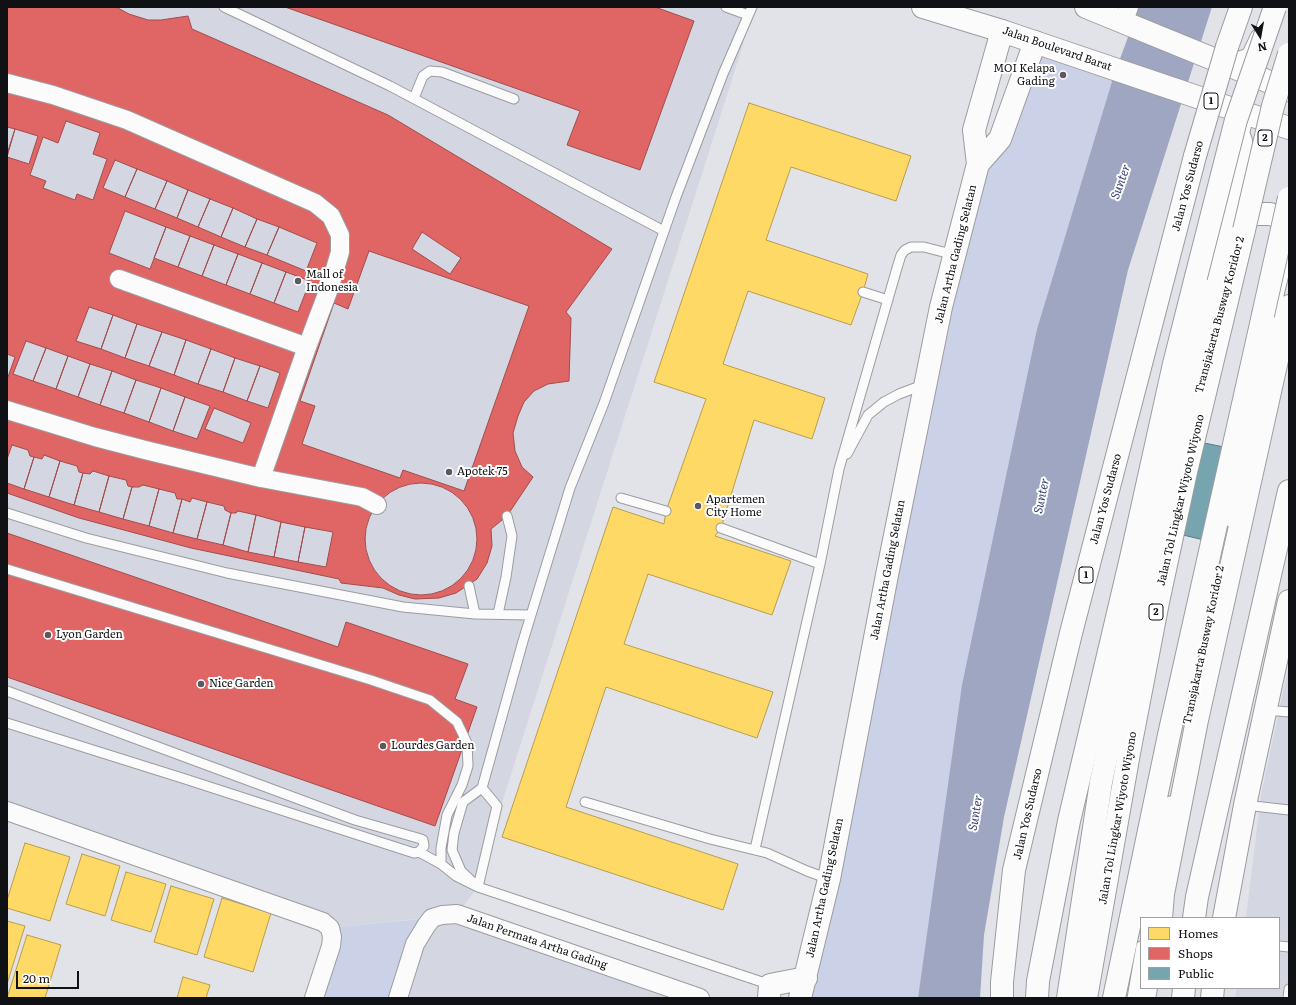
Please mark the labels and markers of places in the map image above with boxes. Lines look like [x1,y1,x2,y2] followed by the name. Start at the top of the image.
[993,62,1055,88] place label: MOI Kelapa Gading
[1058,70,1068,80] marker: MOI Kelapa Gading
[306,268,358,294] place label: Mall of Indonesia
[293,276,303,286] marker: Mall of Indonesia
[457,465,508,479] place label: Apotek 75
[444,467,454,477] marker: Apotek 75
[706,493,765,519] place label: Apartemen City Home
[693,501,703,511] marker: Apartemen City Home
[56,628,123,642] place label: Lyon Garden
[43,630,53,640] marker: Lyon Garden
[209,677,274,691] place label: Nice Garden
[196,679,206,689] marker: Nice Garden
[391,739,474,753] place label: Lourdes Garden
[378,741,388,751] marker: Lourdes Garden

